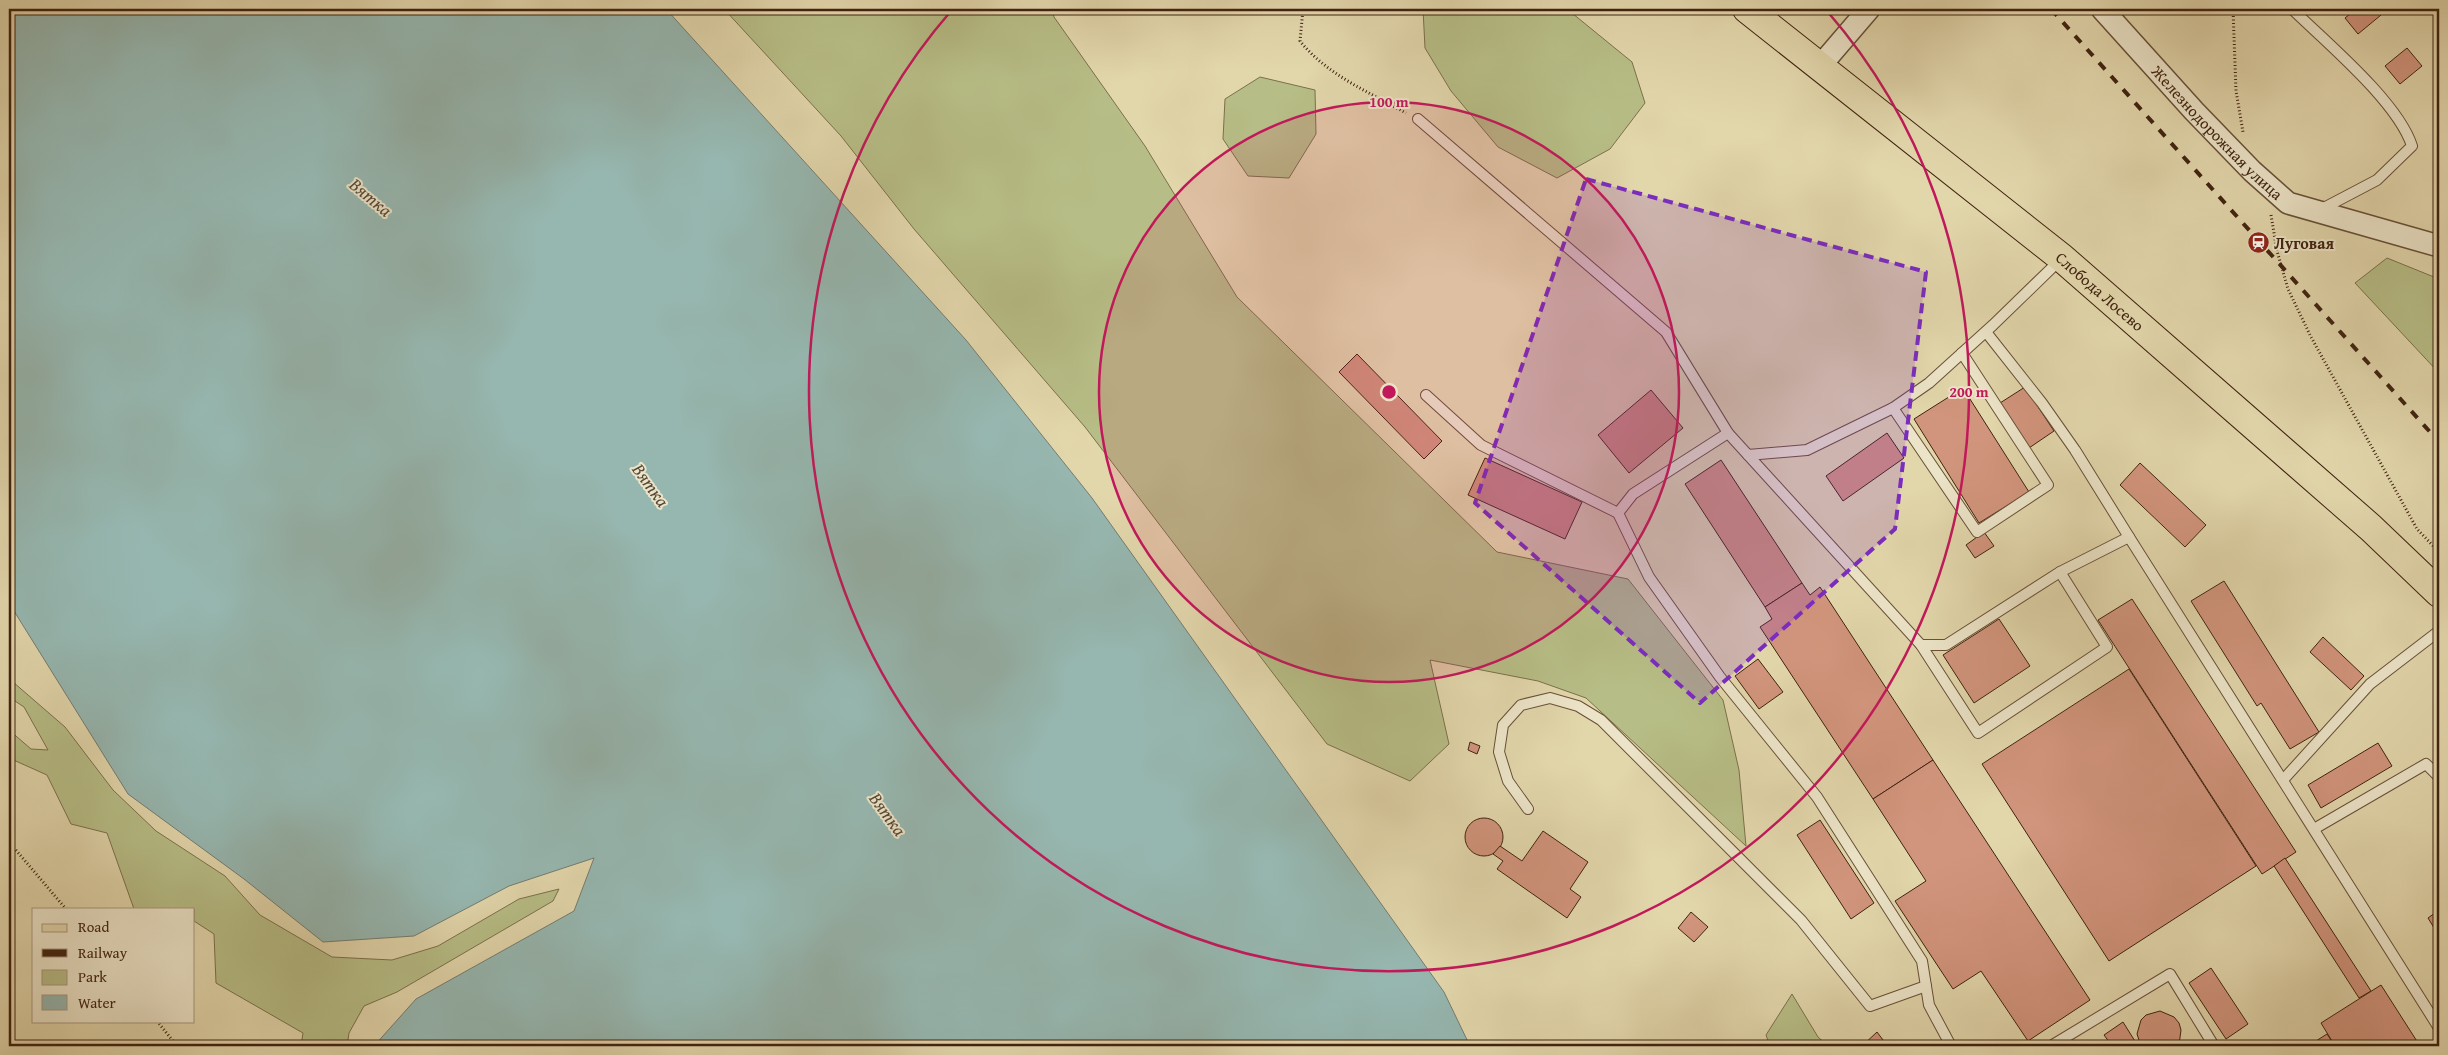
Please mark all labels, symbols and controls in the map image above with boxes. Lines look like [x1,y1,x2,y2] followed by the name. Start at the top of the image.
[2145,59,2289,205] street label: Железнодорожная улица
[1369,91,1409,112] text: 100 m
[343,170,399,223] water label: Вятка
[2246,231,2270,255] station icon: Луговая
[2274,231,2334,255] place label: Луговая
[2051,246,2150,337] street label: Слобода Лосево
[1949,381,1989,402] text: 200 m
[1380,383,1398,401] centre of rings
[625,457,677,513] water label: Вятка
[862,786,914,842] water label: Вятка
[32,908,195,1022] legend
[78,916,109,937] text: Road
[78,942,128,963] text: Railway
[78,966,107,987] text: Park
[78,992,116,1013] text: Water

